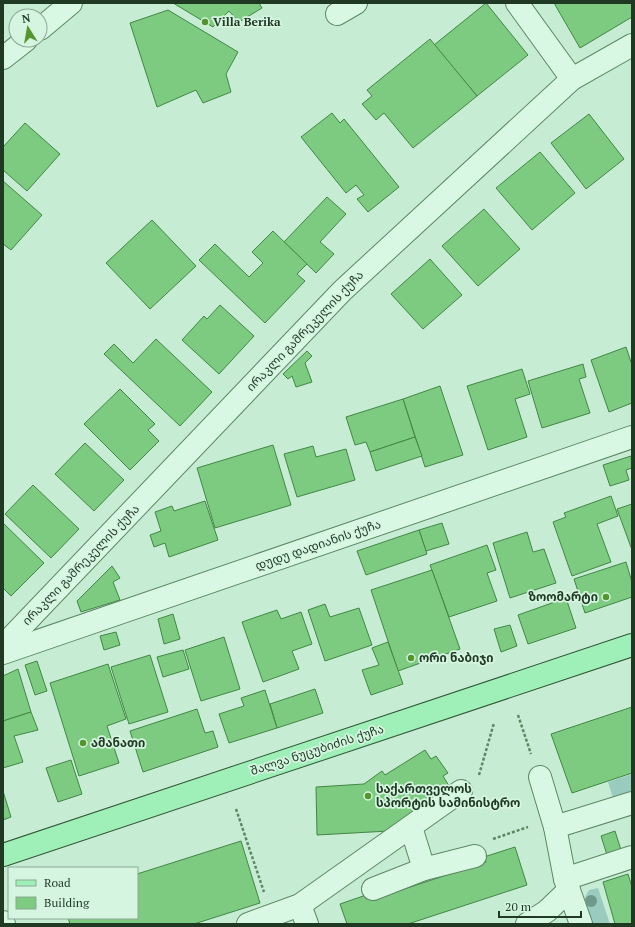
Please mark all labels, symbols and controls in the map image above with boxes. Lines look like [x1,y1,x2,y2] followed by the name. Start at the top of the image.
[8,8,48,48] north arrow
[21,10,32,26] text: N
[213,14,281,29] place label: Villa Berika
[200,17,210,27] marker: Villa Berika
[243,267,367,395] street label: ირაკლი გამრეკელის ქუჩა
[19,501,143,629] street label: ირაკლი გამრეკელის ქუჩა
[253,516,383,574] street label: დუდუ დადიანის ქუჩა
[528,589,598,604] place label: ზოომარტი
[601,592,611,602] marker: ზოომარტი
[419,650,494,665] place label: ორი ნაბიჯი
[406,653,416,663] marker: ორი ნაბიჯი
[248,721,386,779] street label: შალვა ნუცუბიძის ქუჩა
[91,735,145,750] place label: ამანათი
[78,738,88,748] marker: ამანათი
[376,781,520,810] place label: საქართველოს სპორტის სამინისტრო
[363,791,373,801] marker: საქართველოს სპორტის სამინისტრო
[8,867,138,919] legend
[44,875,71,890] text: Road
[499,893,581,919] scale bar
[44,895,90,910] text: Building
[505,899,532,914] text: 20 m

